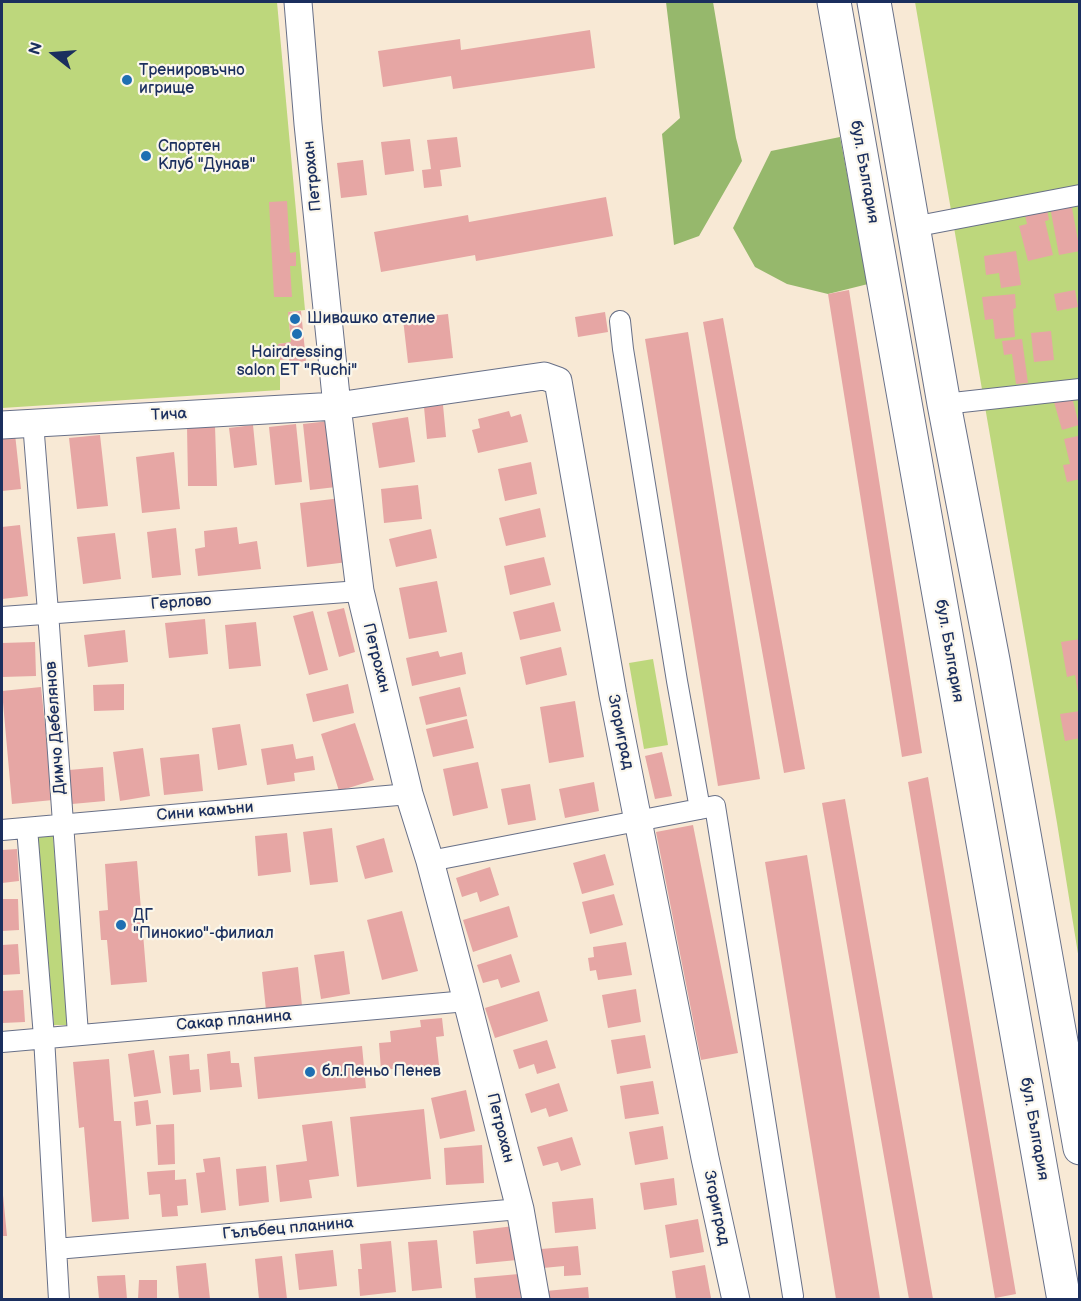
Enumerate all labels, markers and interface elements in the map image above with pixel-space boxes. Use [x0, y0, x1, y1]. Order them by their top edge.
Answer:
north arrow [24, 24, 84, 84]
text: N [25, 40, 47, 57]
place label: Тренировъчно игрище [139, 61, 245, 99]
marker: Тренировъчно игрище [120, 73, 134, 87]
street label: бул. България [846, 119, 882, 225]
place label: Спортен Клуб "Дунав" [158, 137, 255, 175]
street label: Петрохан [300, 140, 326, 212]
marker: Спортен Клуб "Дунав" [139, 149, 153, 163]
place label: Шивашко ателие [307, 309, 435, 329]
marker: Шивашко ателие [288, 312, 302, 326]
marker: Hairdressing salon ET "Ruchi" [290, 327, 304, 341]
place label: Hairdressing salon ET "Ruchi" [237, 343, 357, 381]
street label: Тича [151, 404, 187, 426]
street label: Герлово [150, 591, 212, 615]
street label: бул. България [931, 598, 967, 704]
street label: Петрохан [358, 621, 394, 695]
street label: Димчо Дебелянов [42, 661, 70, 795]
street label: Згориград [603, 693, 637, 771]
street label: Сини камъни [156, 798, 254, 826]
place label: ДГ "Пинокио"-филиал [133, 906, 274, 944]
marker: ДГ "Пинокио"-филиал [114, 918, 128, 932]
street label: Сакар планина [176, 1006, 292, 1036]
place label: бл.Пеньо Пенев [322, 1062, 441, 1082]
marker: бл.Пеньо Пенев [303, 1065, 317, 1079]
street label: бул. България [1016, 1076, 1052, 1182]
street label: Петрохан [482, 1091, 518, 1165]
street label: Згориград [699, 1169, 733, 1247]
street label: Гълъбец планина [222, 1214, 354, 1244]

